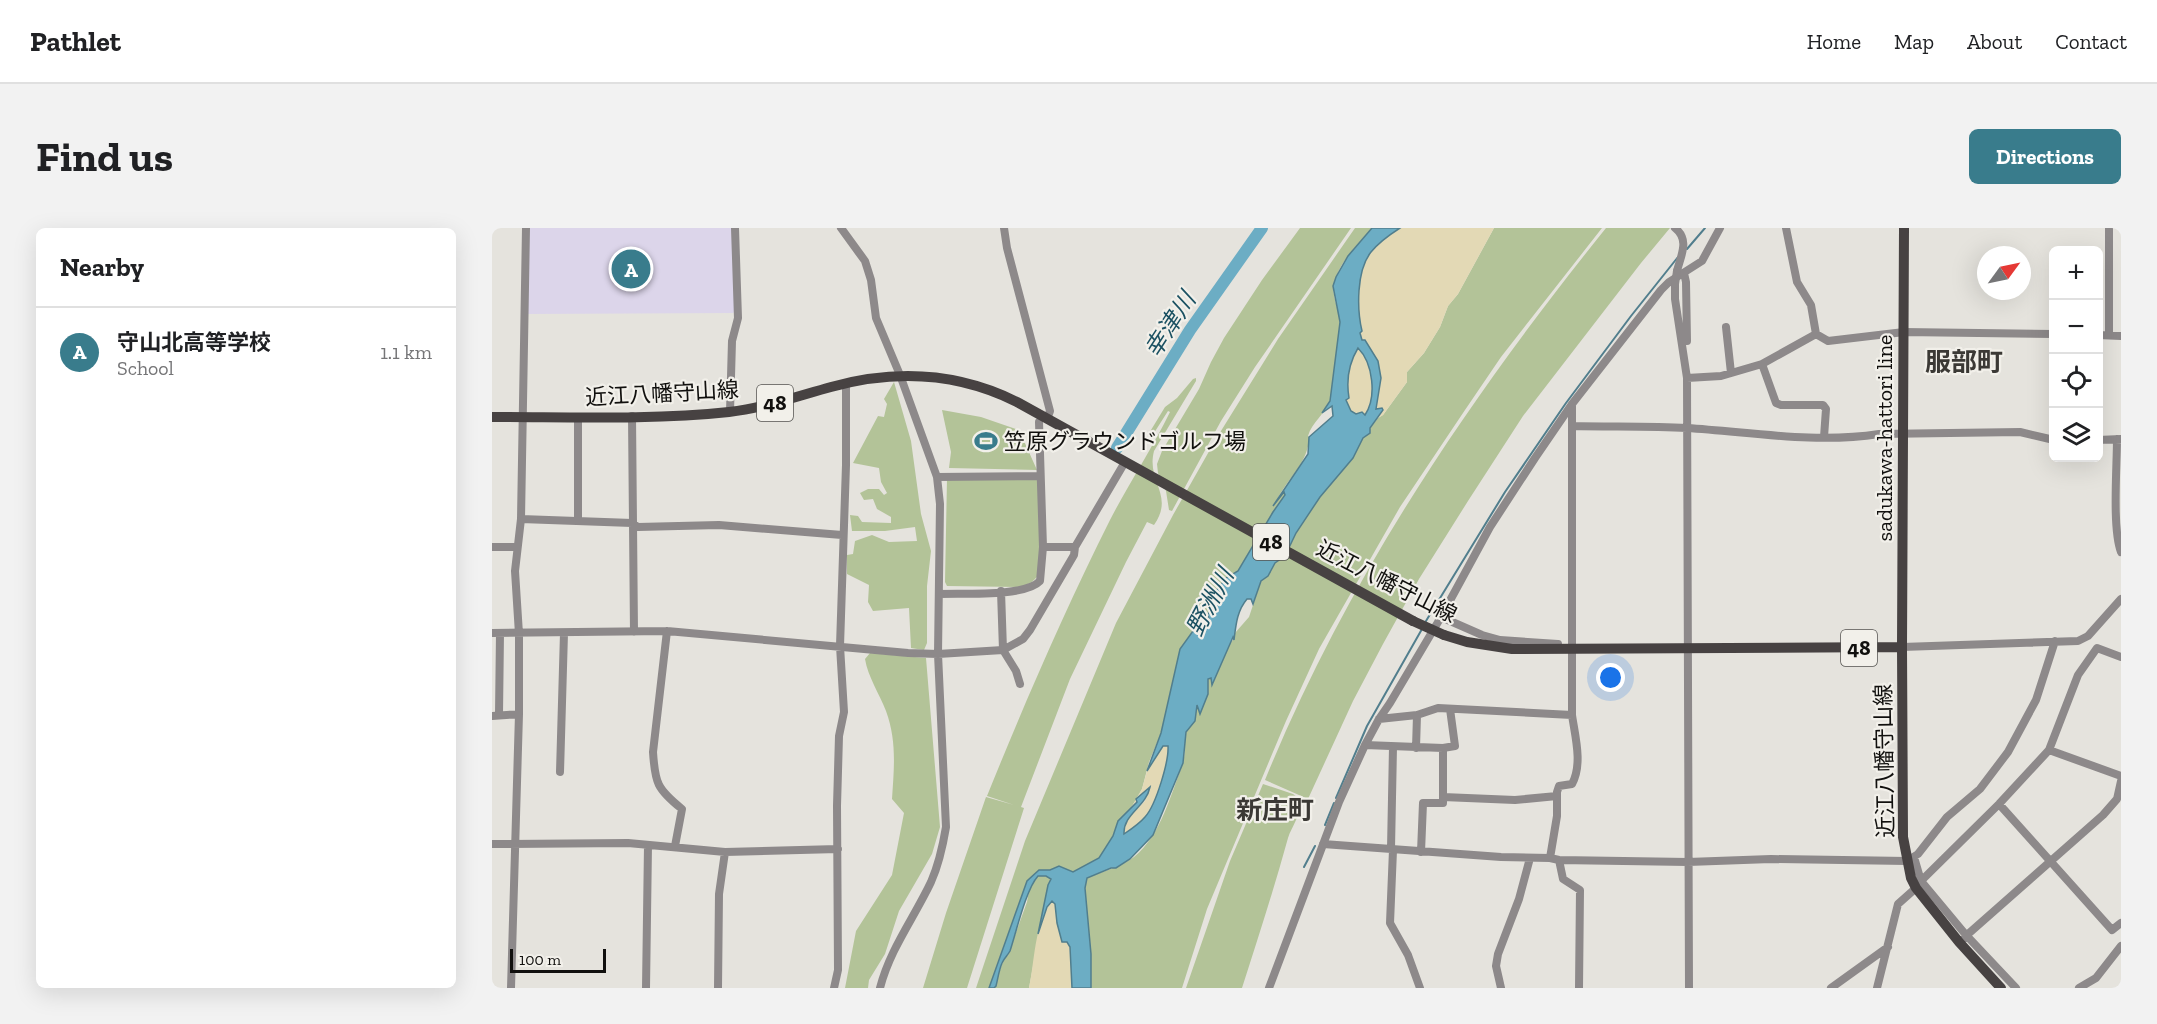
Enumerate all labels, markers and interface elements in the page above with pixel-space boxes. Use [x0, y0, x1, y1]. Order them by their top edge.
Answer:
text: Pathlet [30, 25, 121, 58]
text: Home [1807, 29, 1861, 54]
text: Map [1894, 29, 1934, 54]
text: About [1967, 29, 2022, 54]
text: Contact [2055, 29, 2127, 54]
button: Directions [1969, 129, 2121, 184]
text: Find us [36, 131, 173, 182]
pin: A [612, 246, 650, 291]
north arrow [1977, 246, 2031, 300]
map controls [2049, 246, 2103, 462]
button: + [2049, 246, 2103, 300]
text: Nearby [60, 251, 144, 283]
water label: 幸津川 [1138, 284, 1203, 363]
button: − [2049, 300, 2103, 354]
text: 守山北高等学校 [117, 329, 271, 356]
street label: sadukawa-hattori line [1871, 335, 1898, 541]
text: A [73, 340, 86, 364]
text: 1.1 km [380, 340, 432, 364]
district label: 服部町 [1925, 346, 2003, 378]
button: locate [2049, 354, 2103, 408]
text: School [117, 356, 174, 380]
street label: 近江八幡守山線 [584, 376, 740, 411]
road number: 48 [757, 385, 793, 421]
button: layers [2049, 408, 2103, 462]
sports icon: 笠原グラウンドゴルフ場 [973, 428, 999, 454]
place label: 笠原グラウンドゴルフ場 [1004, 428, 1246, 455]
road number: 48 [1253, 524, 1289, 560]
street label: 近江八幡守山線 [1312, 534, 1462, 628]
water label: 野洲川 [1180, 561, 1241, 640]
road number: 48 [1841, 630, 1877, 666]
your location [1596, 663, 1625, 692]
street label: 近江八幡守山線 [1870, 684, 1899, 838]
district label: 新庄町 [1236, 794, 1314, 826]
scale bar [510, 946, 606, 974]
text: 100 m [519, 950, 561, 969]

